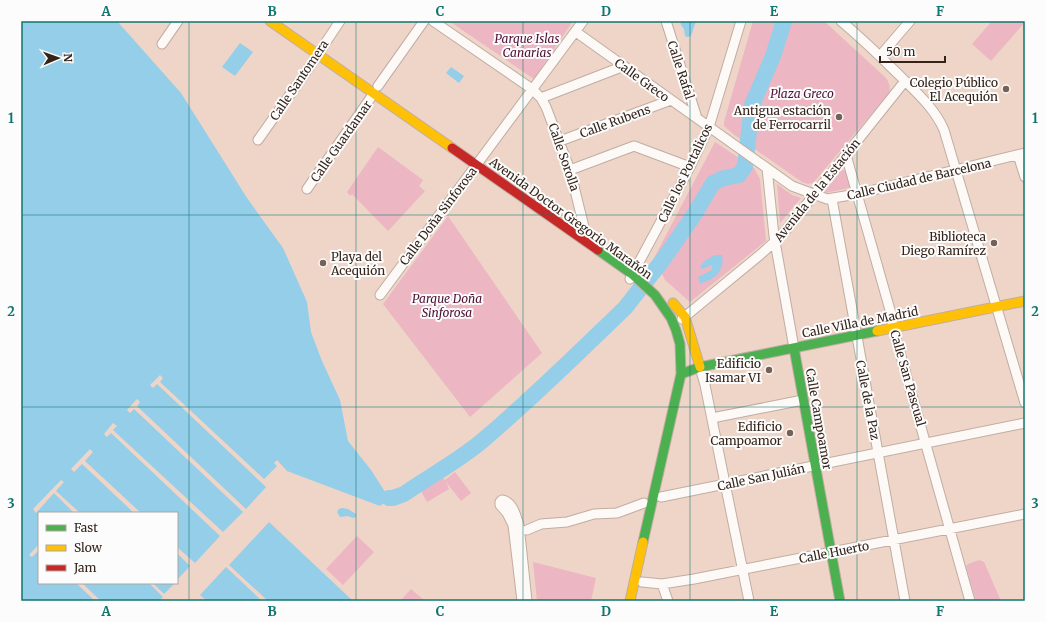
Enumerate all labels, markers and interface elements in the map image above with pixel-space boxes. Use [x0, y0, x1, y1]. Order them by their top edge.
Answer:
text: A [100, 3, 111, 20]
text: B [267, 3, 277, 20]
text: C [436, 3, 445, 20]
text: D [601, 3, 611, 20]
text: E [770, 3, 779, 20]
text: F [936, 3, 944, 20]
park label: Parque Islas Canarias [494, 31, 560, 60]
street label: Calle Santomera [267, 36, 332, 123]
north arrow [38, 38, 78, 78]
scale bar [880, 38, 945, 64]
street label: Calle Rafal [664, 39, 698, 101]
text: 50 m [886, 44, 915, 59]
text: N [61, 53, 75, 63]
street label: Calle Greco [612, 55, 672, 105]
place label: Colegio Público El Acequión [910, 75, 998, 104]
marker: Colegio Público El Acequión [1001, 84, 1011, 94]
park label: Plaza Greco [770, 86, 834, 101]
street label: Calle Guardamar [307, 97, 375, 185]
street label: Calle Rubens [578, 101, 652, 141]
place label: Antigua estación de Ferrocarril [733, 103, 831, 132]
text: 1 [8, 110, 14, 127]
text: 1 [1032, 110, 1038, 127]
marker: Antigua estación de Ferrocarril [834, 112, 844, 122]
street label: Calle Sorolla [545, 121, 583, 194]
street label: Calle los Portalicos [655, 121, 715, 225]
street label: Avenida de la Estación [770, 135, 863, 245]
street label: Avenida Doctor Gregorio Marañón [486, 153, 655, 282]
street label: Calle Ciudad de Barcelona [846, 155, 993, 203]
street label: Calle Doña Sinforosa [396, 163, 480, 268]
place label: Biblioteca Diego Ramírez [901, 229, 987, 258]
marker: Biblioteca Diego Ramírez [989, 238, 999, 248]
place label: Playa del Acequión [330, 249, 385, 278]
marker: Playa del Acequión [318, 258, 328, 268]
park label: Parque Doña Sinforosa [412, 291, 482, 320]
text: 2 [7, 303, 15, 320]
street label: Calle Villa de Madrid [801, 303, 919, 341]
text: 2 [1031, 303, 1039, 320]
street label: Calle San Pascual [887, 328, 929, 428]
place label: Edificio Isamar VI [705, 356, 761, 385]
street label: Calle de la Paz [853, 359, 883, 442]
marker: Edificio Isamar VI [764, 365, 774, 375]
street label: Calle Campoamor [803, 367, 835, 471]
place label: Edificio Campoamor [710, 419, 783, 448]
marker: Edificio Campoamor [785, 428, 795, 438]
street label: Calle San Julián [716, 460, 806, 494]
text: 3 [7, 495, 15, 512]
text: 3 [1031, 495, 1039, 512]
legend [38, 512, 178, 584]
text: Fast [74, 520, 98, 535]
street label: Calle Huerto [798, 538, 870, 566]
text: Slow [74, 540, 103, 555]
text: Jam [73, 560, 97, 575]
text: A [100, 603, 111, 620]
text: B [267, 603, 277, 620]
text: C [436, 603, 445, 620]
text: D [601, 603, 611, 620]
text: E [770, 603, 779, 620]
text: F [936, 603, 944, 620]

